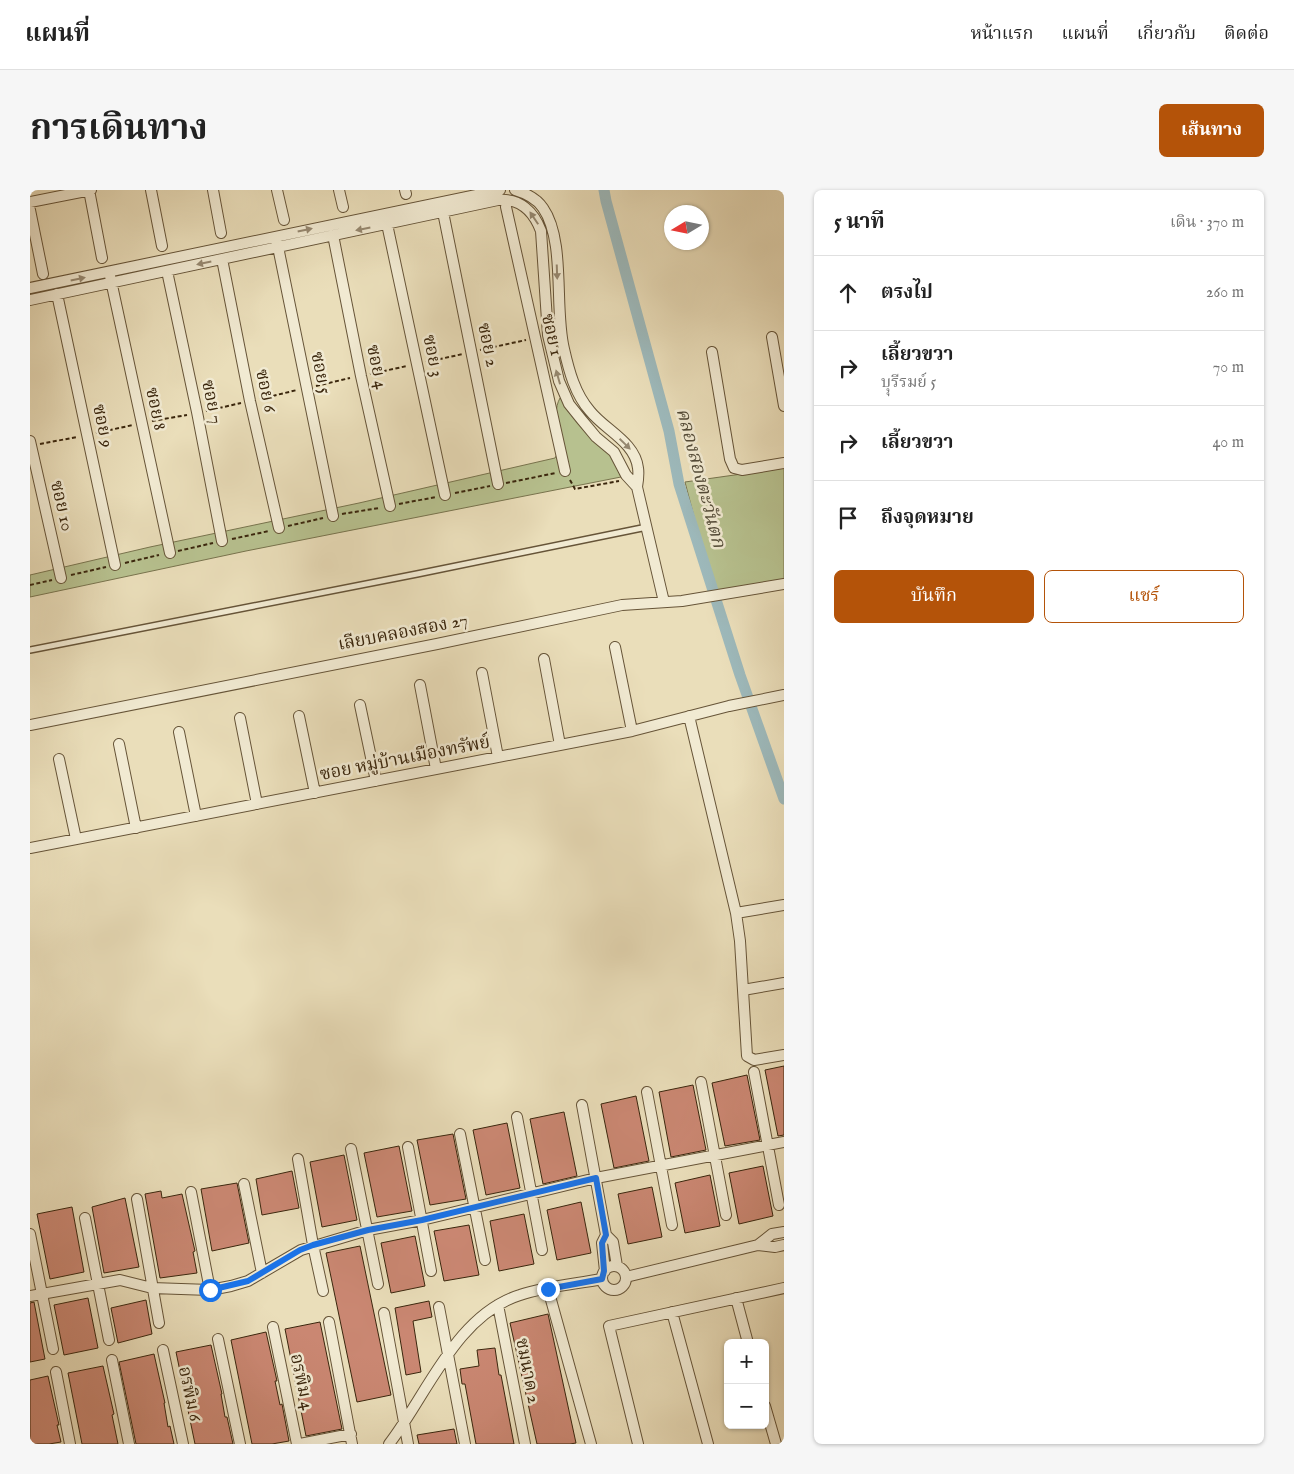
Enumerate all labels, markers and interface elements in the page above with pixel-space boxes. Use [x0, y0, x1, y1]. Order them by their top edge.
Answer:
text: แผนที่ [25, 19, 90, 50]
text: หน้าแรก [970, 23, 1033, 46]
text: แผนที่ [1061, 23, 1109, 46]
text: เกี่ยวกับ [1137, 23, 1196, 46]
text: ติดต่อ [1224, 23, 1269, 46]
button: เส้นทาง [1159, 104, 1264, 157]
text: การเดินทาง [30, 107, 208, 152]
north arrow [664, 205, 709, 250]
text: 5 นาที [834, 209, 885, 236]
one-way arrow [529, 211, 538, 225]
text: เดิน · 370 m [1170, 213, 1244, 233]
one-way arrow [356, 225, 371, 233]
one-way arrow [298, 226, 313, 234]
one-way arrow [197, 259, 212, 267]
one-way arrow [554, 265, 562, 281]
one-way arrow [70, 275, 85, 283]
icon: ahead [834, 279, 862, 307]
text: ตรงไป [881, 281, 933, 305]
text: 260 m [1206, 283, 1244, 303]
street label: ซอย 1 [535, 312, 567, 358]
street label: ซอย 2 [471, 321, 503, 369]
street label: ซอย 3 [416, 333, 448, 379]
street label: ซอย 4 [360, 343, 392, 392]
text: เลี้ยวขวา [881, 343, 953, 367]
street label: ซอย 5 [304, 350, 336, 397]
icon: right [834, 354, 862, 382]
text: 70 m [1213, 358, 1244, 378]
street label: ซอย 6 [249, 367, 281, 415]
one-way arrow [554, 369, 562, 384]
text: บุุรีรมย์ 5 [881, 373, 936, 393]
street label: ซอย 7 [195, 378, 227, 426]
street label: ซอย 8 [139, 386, 171, 432]
street label: ซอย 9 [86, 402, 118, 450]
water label: คลองสองตะวันตก [670, 406, 731, 552]
icon: right [834, 429, 862, 457]
text: เลี้ยวขวา [881, 431, 953, 455]
text: 40 m [1212, 433, 1244, 453]
one-way arrow [619, 438, 631, 450]
street label: ซอย 10 [44, 478, 78, 534]
icon: arrive [834, 504, 862, 532]
text: ถึงจุดหมาย [881, 506, 974, 530]
button: บันทึก [834, 570, 1034, 623]
button: แชร์ [1044, 570, 1244, 623]
street label: เลียบคลองสอง 27 [336, 609, 470, 657]
street label: ซอย หมู่บ้านเมืองทรัพย์ [318, 730, 492, 787]
route end [537, 1278, 560, 1301]
route start [199, 1279, 222, 1302]
street label: ชมนาด 2 [509, 1336, 545, 1406]
map controls [724, 1339, 769, 1429]
button: + [724, 1339, 769, 1384]
street label: อรพิม 4 [284, 1352, 318, 1412]
street label: อรพิม 6 [172, 1364, 206, 1424]
button: − [724, 1384, 769, 1429]

